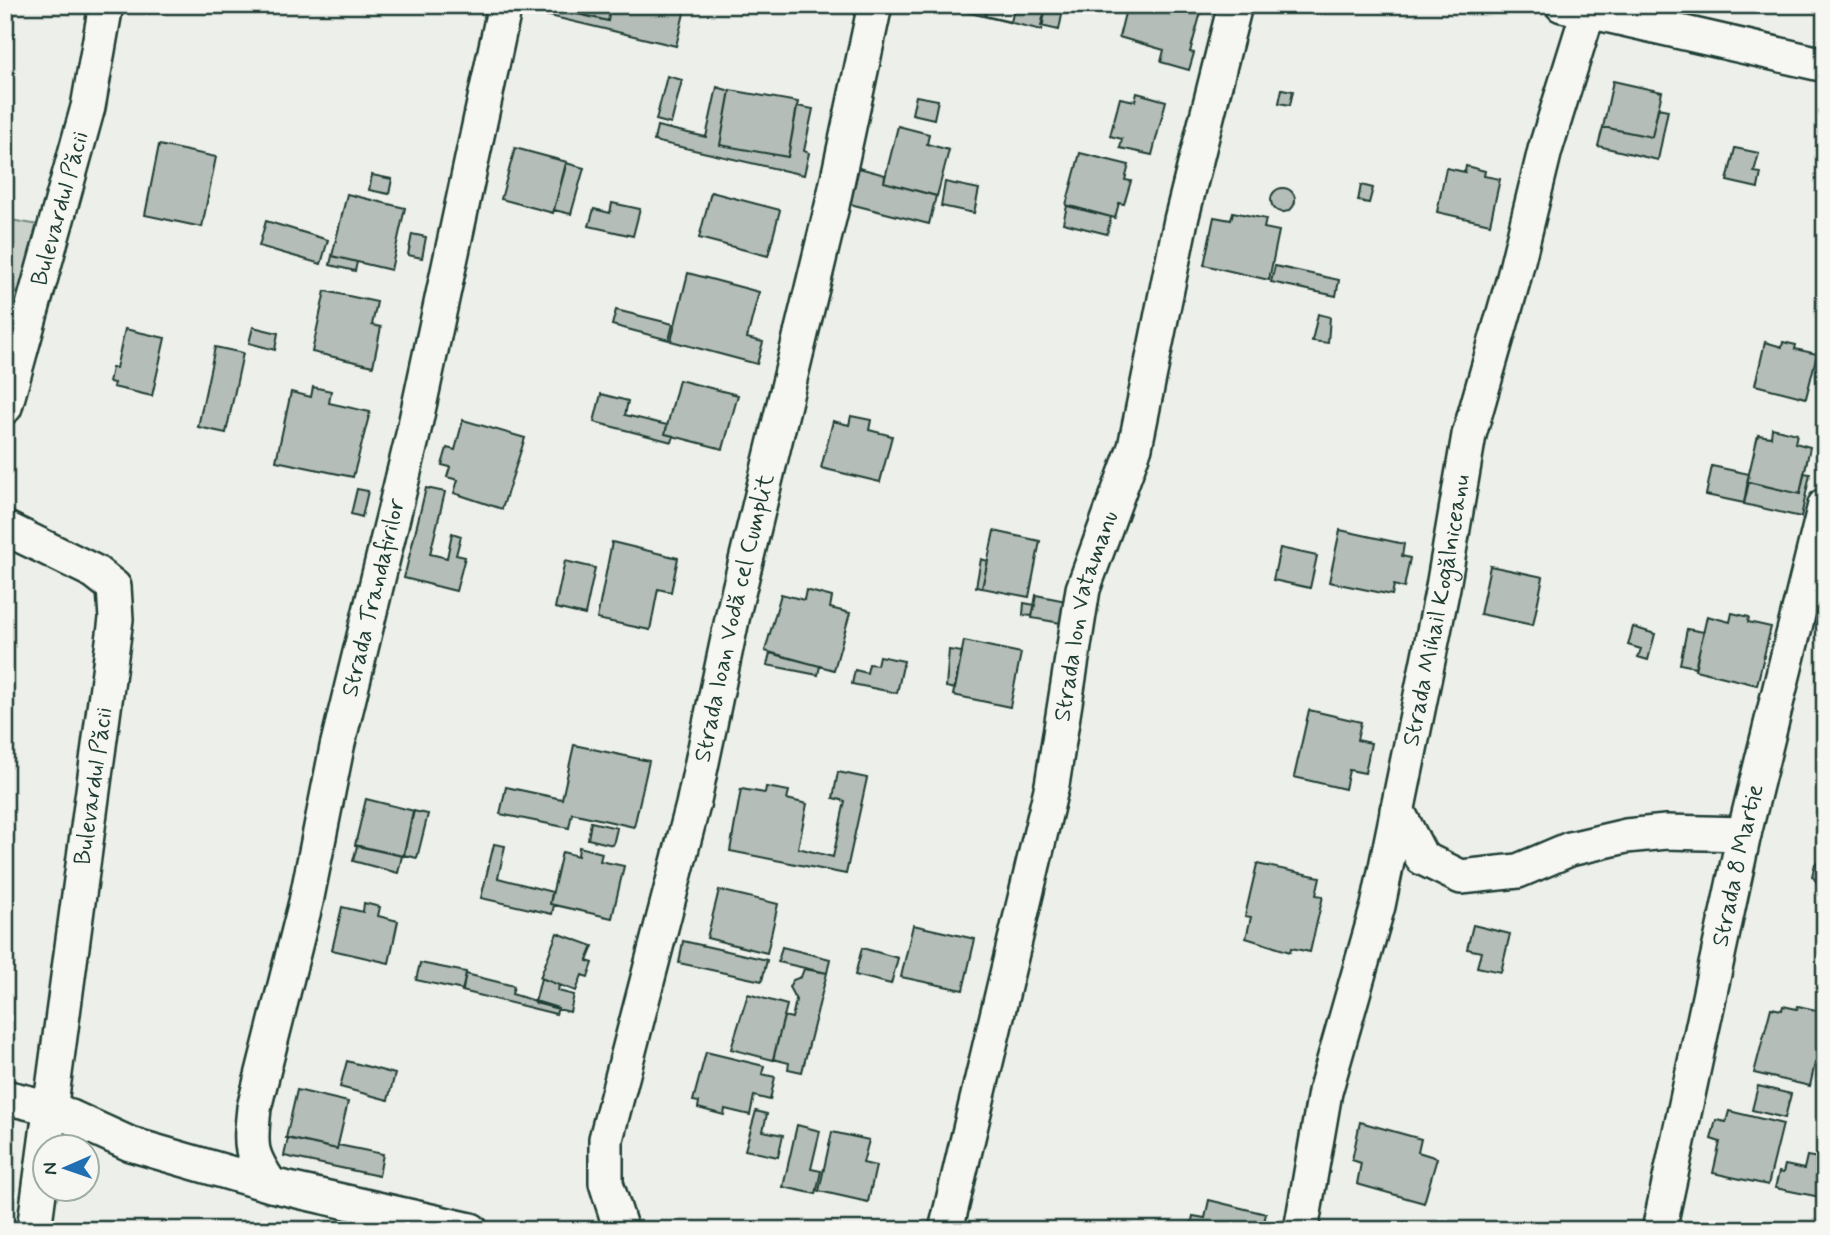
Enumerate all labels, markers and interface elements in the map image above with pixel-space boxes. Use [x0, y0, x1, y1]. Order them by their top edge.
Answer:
street label: Bulevardul Păcii [24, 128, 96, 289]
street label: Strada Ioan Vodă cel Cumplit [687, 471, 782, 765]
street label: Strada Mihail Kogălniceanu [1395, 472, 1478, 749]
street label: Strada Trandafirilor [334, 495, 413, 700]
street label: Strada Ion Vatamanu [1047, 506, 1126, 724]
street label: Bulevardul Păcii [68, 705, 120, 867]
street label: Strada 8 Martie [1705, 781, 1771, 950]
north arrow [32, 1134, 102, 1204]
text: N [38, 1162, 63, 1175]

